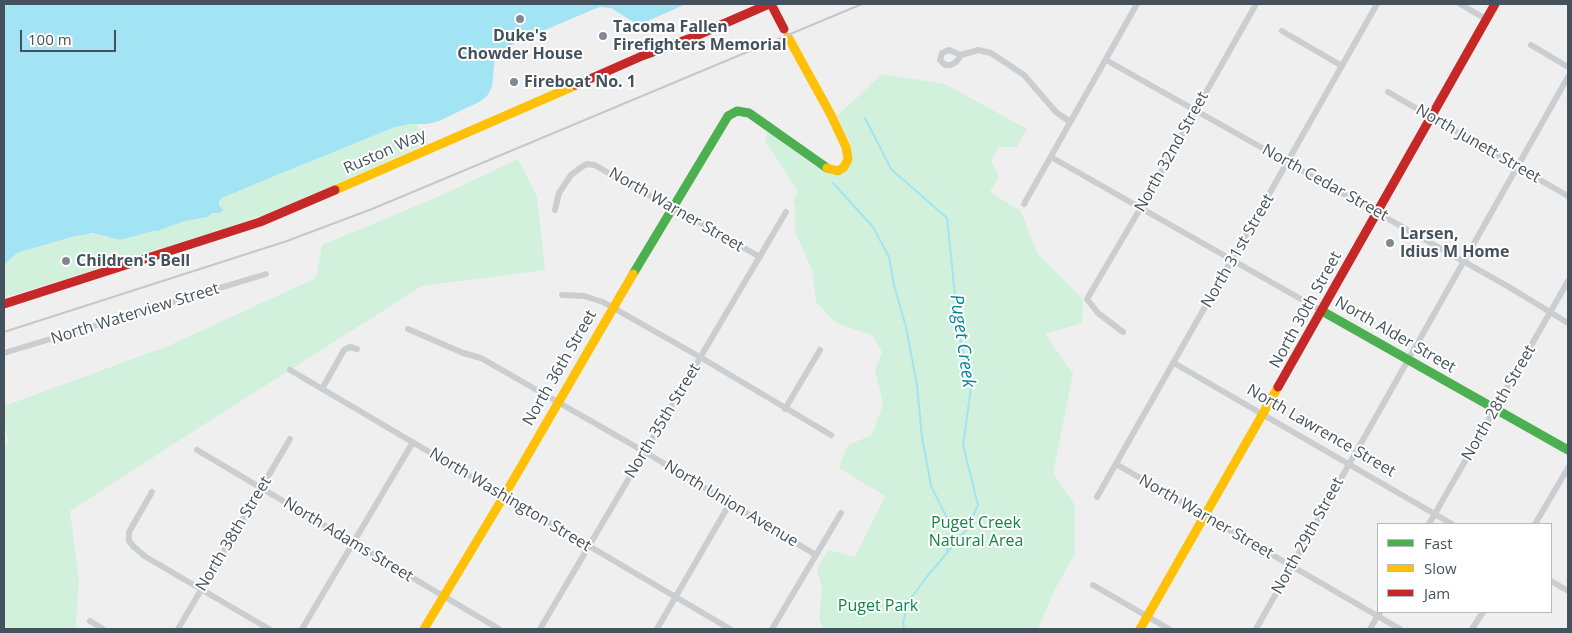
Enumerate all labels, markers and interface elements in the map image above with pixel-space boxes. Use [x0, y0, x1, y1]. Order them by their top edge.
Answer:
marker: Duke's Chowder House [514, 13, 526, 25]
place label: Tacoma Fallen Firefighters Memorial [613, 17, 787, 55]
scale bar [22, 20, 119, 52]
place label: Duke's Chowder House [457, 26, 583, 64]
text: 100 m [28, 29, 72, 49]
marker: Tacoma Fallen Firefighters Memorial [597, 30, 609, 42]
place label: Fireboat No. 1 [524, 72, 636, 92]
marker: Fireboat No. 1 [508, 76, 520, 88]
street label: North 32nd Street [1131, 88, 1213, 216]
street label: North Junett Street [1412, 100, 1544, 188]
street label: Ruston Way [341, 125, 429, 179]
street label: North Cedar Street [1259, 140, 1391, 226]
street label: North Warner Street [605, 164, 747, 256]
street label: North 31st Street [1198, 191, 1278, 311]
place label: Larsen, Idius M Home [1400, 224, 1509, 262]
marker: Larsen, Idius M Home [1384, 237, 1396, 249]
street label: North 30th Street [1266, 248, 1346, 372]
place label: Children's Bell [76, 251, 190, 271]
marker: Children's Bell [60, 255, 72, 267]
street label: North Waterview Street [49, 279, 221, 349]
water label: Puget Creek [945, 293, 979, 389]
street label: North Alder Street [1331, 293, 1459, 377]
street label: North 36th Street [519, 307, 601, 429]
street label: North 28th Street [1458, 342, 1540, 464]
street label: North 35th Street [621, 360, 705, 482]
street label: North Lawrence Street [1243, 381, 1399, 481]
street label: North Washington Street [426, 444, 594, 556]
street label: North Union Avenue [661, 456, 801, 552]
street label: North Warner Street [1135, 471, 1277, 563]
street label: North 38th Street [192, 473, 276, 595]
street label: North 29th Street [1268, 474, 1348, 598]
street label: North Adams Street [280, 494, 416, 586]
park label: Puget Creek Natural Area [929, 513, 1023, 551]
legend [1377, 523, 1552, 613]
text: Fast [1424, 533, 1453, 553]
text: Slow [1424, 558, 1457, 578]
text: Jam [1424, 583, 1450, 603]
park label: Puget Park [838, 596, 918, 616]

